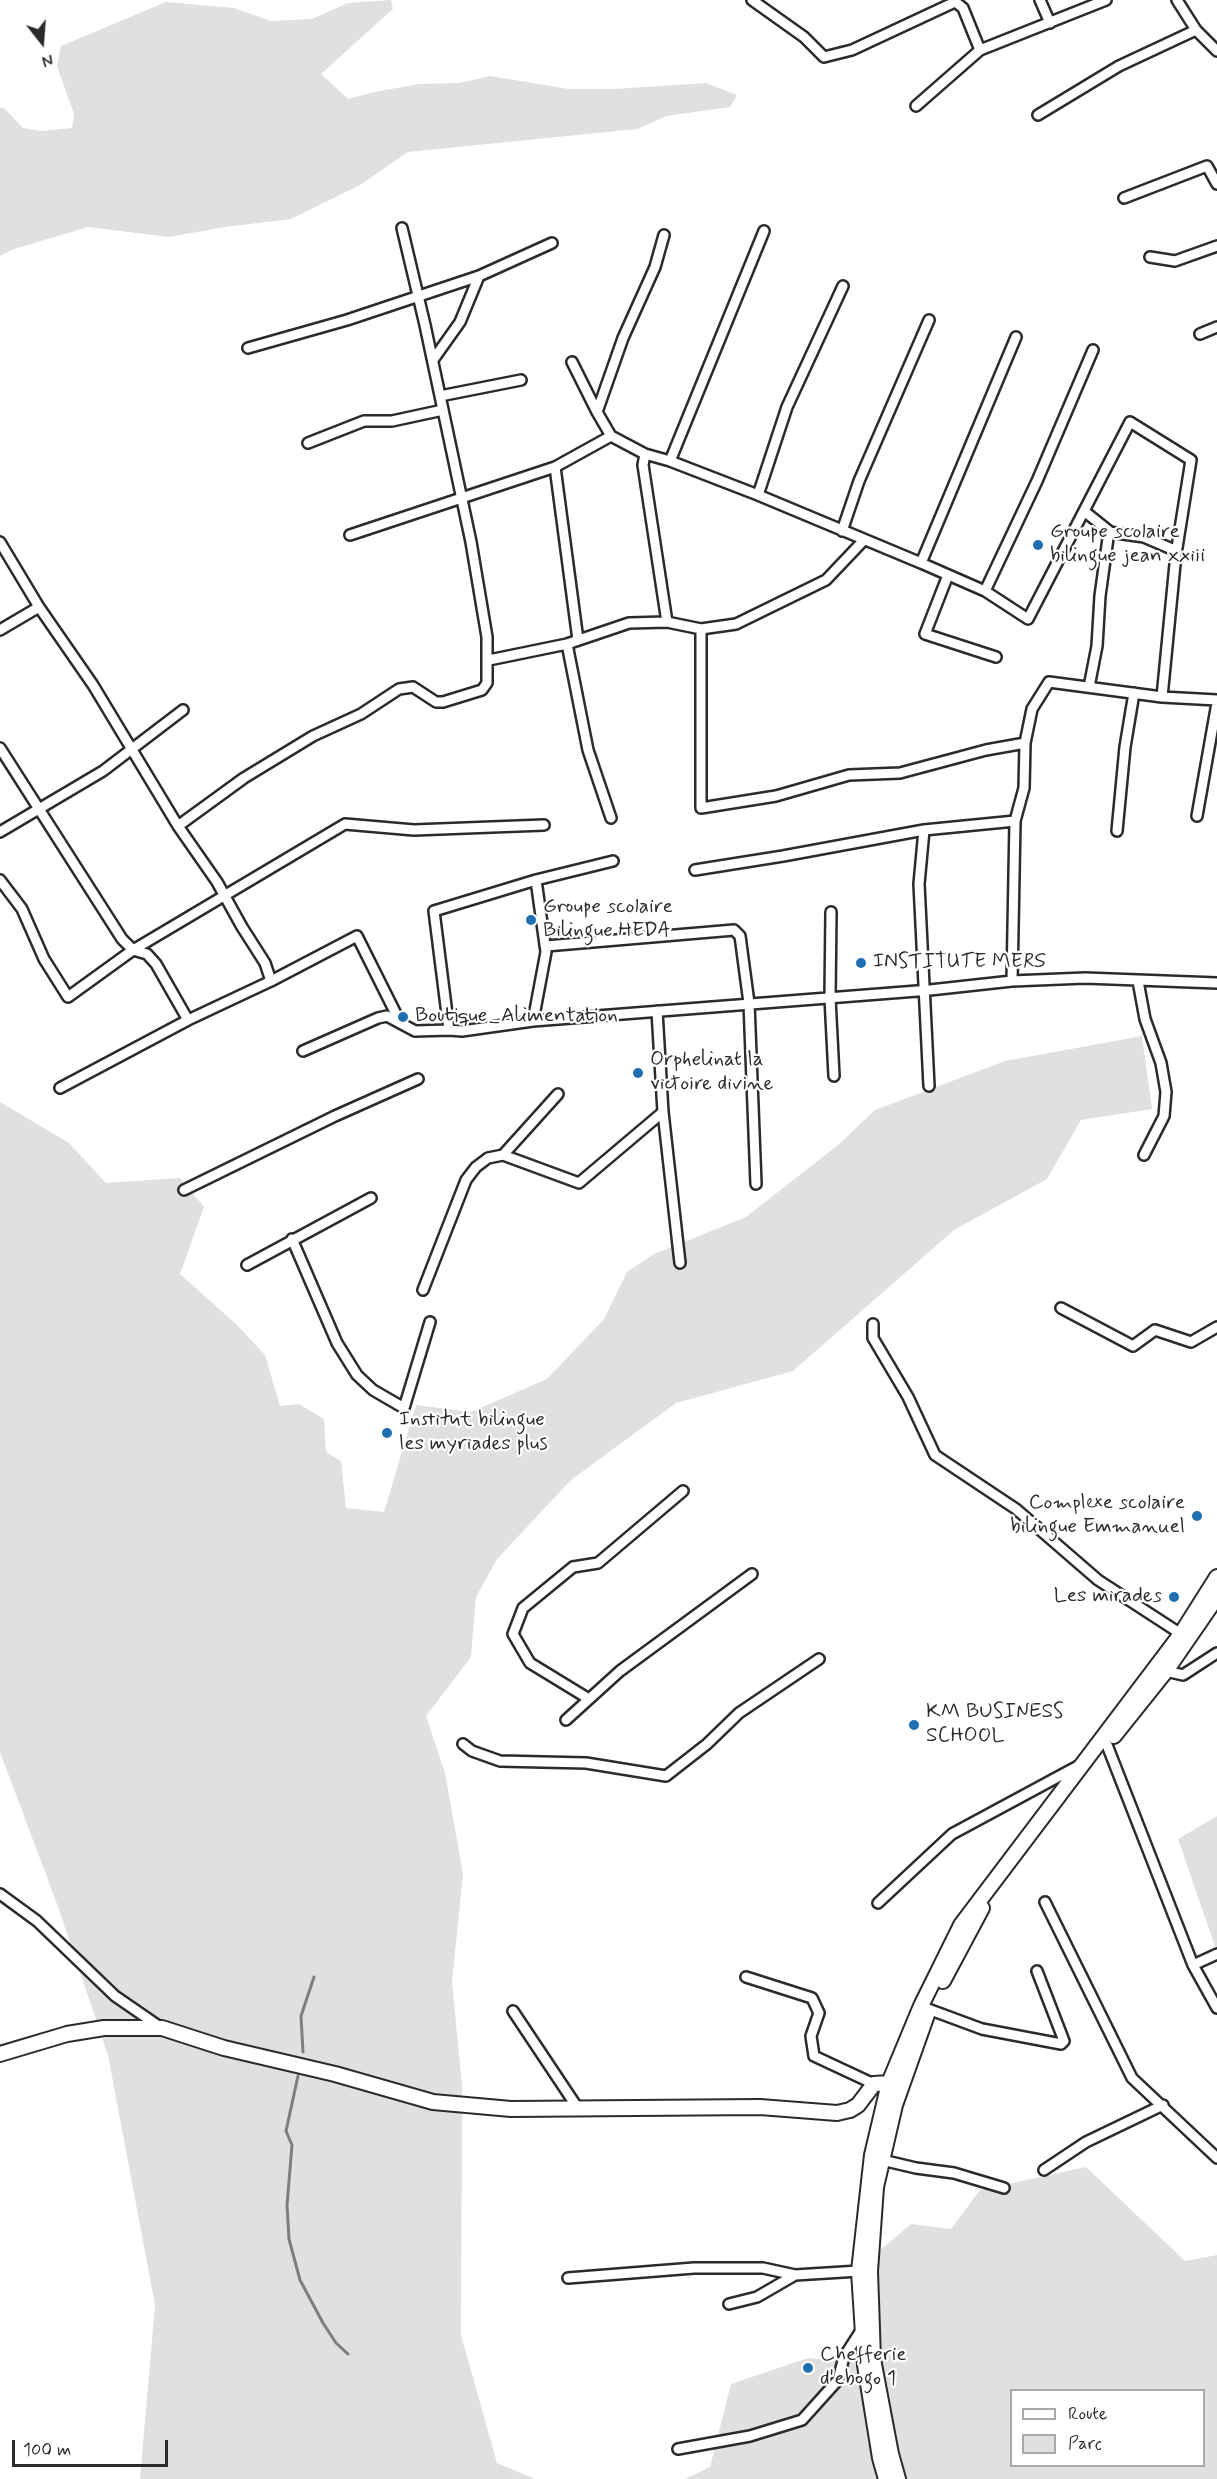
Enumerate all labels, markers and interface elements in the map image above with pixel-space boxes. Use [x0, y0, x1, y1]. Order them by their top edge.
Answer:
north arrow [12, 12, 72, 72]
text: N [39, 48, 56, 71]
place label: Groupe scolaire bilingue jean xxiii [1050, 520, 1205, 570]
marker: Groupe scolaire bilingue jean xxiii [1031, 538, 1045, 552]
place label: Groupe scolaire Bilingue HEDA [543, 895, 673, 945]
marker: Groupe scolaire Bilingue HEDA [524, 913, 538, 927]
place label: INSTITUTE MERS [873, 950, 1046, 976]
marker: INSTITUTE MERS [854, 956, 868, 970]
place label: Boutique_Alimentation [415, 1004, 618, 1030]
marker: Boutique_Alimentation [396, 1010, 410, 1024]
place label: Orphelinat la victoire divine [650, 1048, 773, 1098]
marker: Orphelinat la victoire divine [631, 1066, 645, 1080]
place label: Institut bilingue les myriades plus [399, 1408, 548, 1458]
marker: Institut bilingue les myriades plus [380, 1426, 394, 1440]
place label: Complexe scolaire bilingue Emmanuel [1010, 1491, 1185, 1541]
marker: Complexe scolaire bilingue Emmanuel [1190, 1509, 1204, 1523]
place label: Les mirades [1054, 1584, 1162, 1610]
marker: Les mirades [1167, 1590, 1181, 1604]
place label: KM BUSINESS SCHOOL [926, 1700, 1064, 1750]
marker: KM BUSINESS SCHOOL [907, 1718, 921, 1732]
place label: Chefferie d'ebogo 1 [820, 2343, 907, 2393]
marker: Chefferie d'ebogo 1 [801, 2361, 815, 2375]
legend [1010, 2389, 1205, 2467]
text: Route [1068, 2402, 1107, 2426]
scale bar [15, 2428, 171, 2466]
text: Parc [1068, 2432, 1102, 2456]
text: 100 m [23, 2438, 71, 2462]

